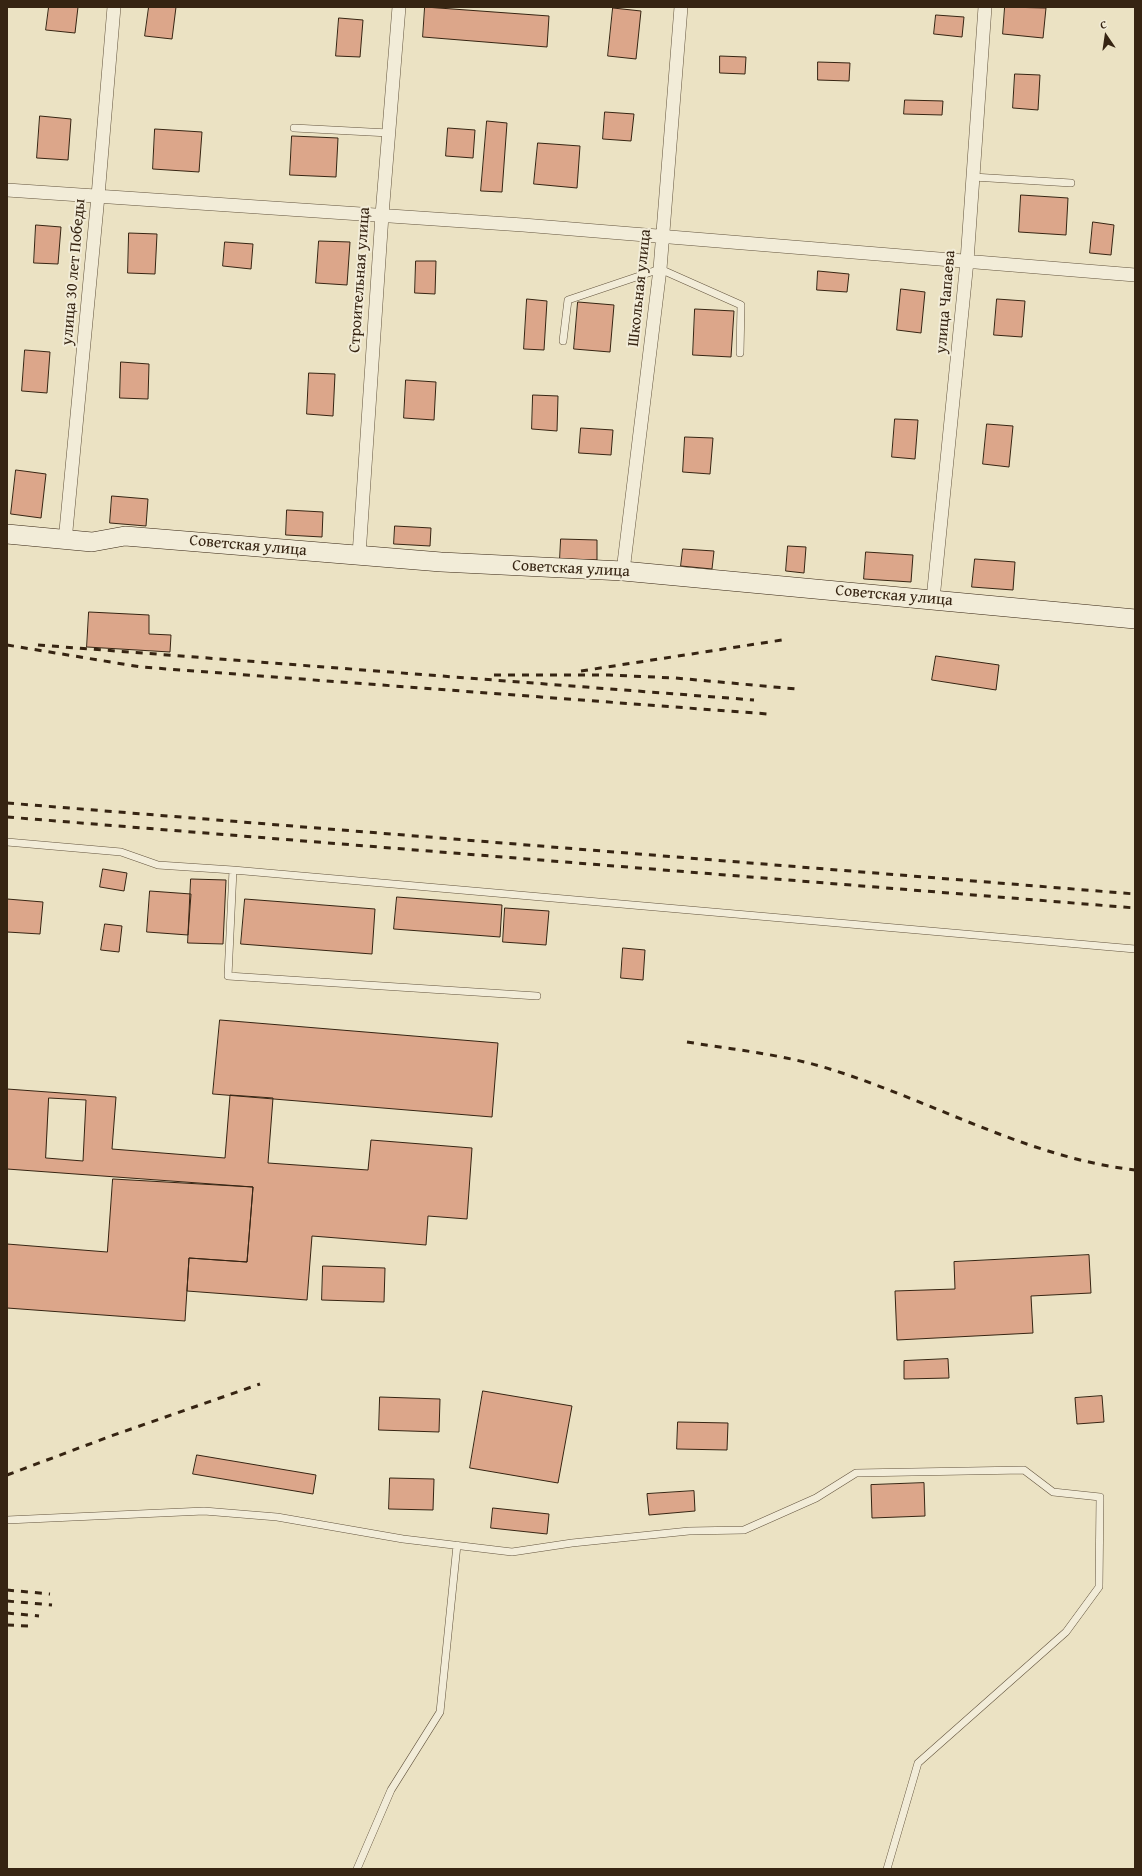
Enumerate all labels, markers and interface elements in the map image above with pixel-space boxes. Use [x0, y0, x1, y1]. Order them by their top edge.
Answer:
north arrow [1086, 16, 1126, 56]
text: С [1098, 16, 1108, 33]
street label: улица 30 лет Победы [58, 198, 90, 346]
street label: Строительная улица [345, 206, 375, 354]
street label: Школьная улица [624, 228, 656, 348]
street label: улица Чапаева [932, 250, 960, 354]
street label: Советская улица [188, 531, 308, 561]
street label: Советская улица [512, 556, 630, 582]
street label: Советская улица [834, 581, 954, 611]

